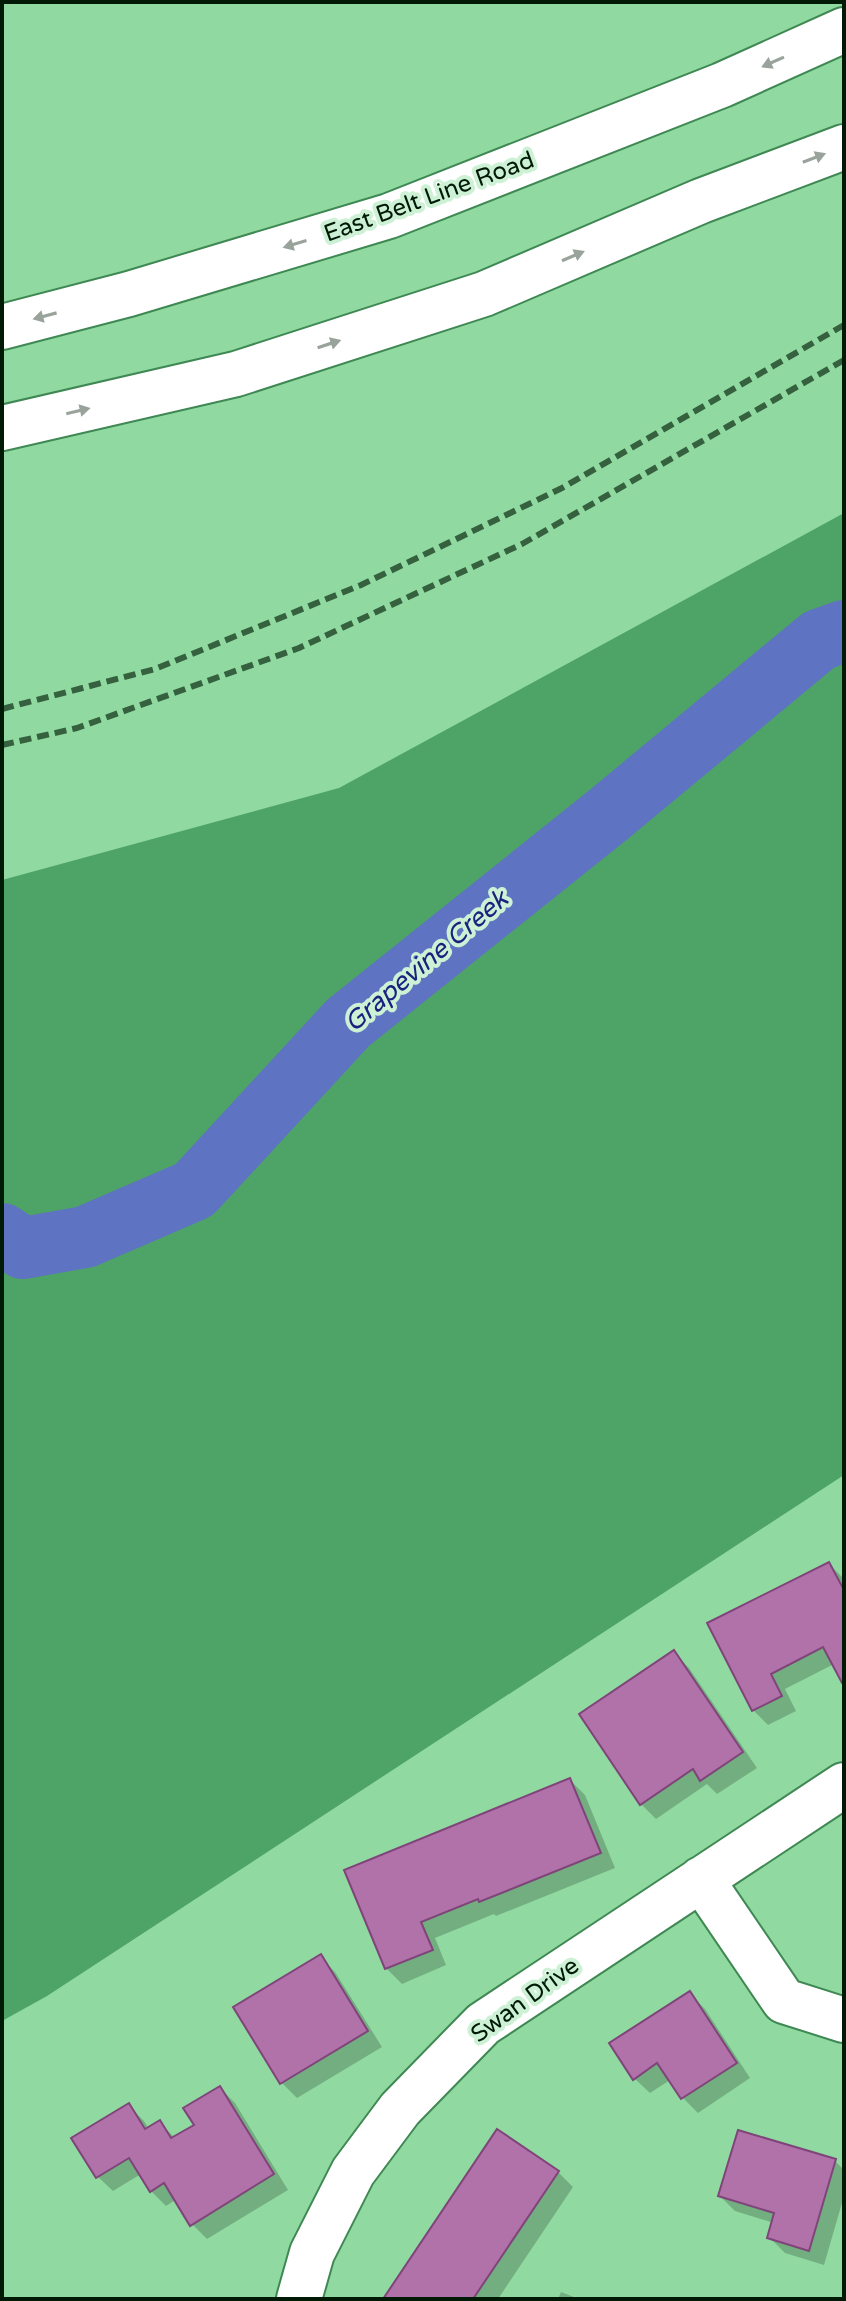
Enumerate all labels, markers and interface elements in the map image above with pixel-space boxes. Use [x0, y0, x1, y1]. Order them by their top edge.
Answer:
one-way arrow [761, 56, 785, 69]
street label: East Belt Line Road [320, 145, 538, 249]
one-way arrow [802, 151, 826, 164]
one-way arrow [282, 238, 306, 251]
one-way arrow [561, 249, 585, 262]
one-way arrow [32, 311, 57, 323]
one-way arrow [317, 337, 341, 350]
one-way arrow [66, 404, 91, 416]
water label: Grapevine Creek [338, 882, 515, 1038]
street label: Swan Drive [465, 1951, 585, 2049]

